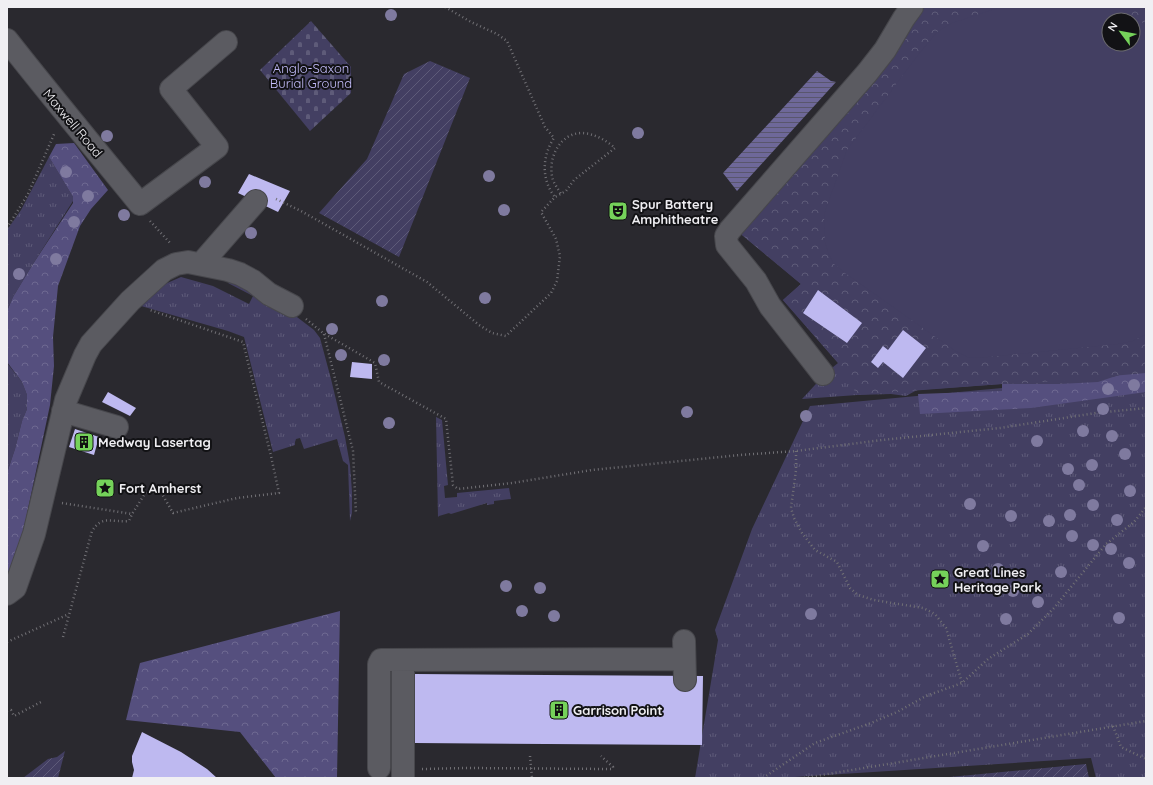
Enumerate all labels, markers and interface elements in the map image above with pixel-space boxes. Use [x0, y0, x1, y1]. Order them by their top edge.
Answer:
north arrow [1101, 12, 1141, 52]
text: N [1104, 20, 1121, 34]
park label: Anglo-Saxon Burial Ground [270, 60, 352, 91]
street label: Maxwell Road [40, 86, 106, 160]
place label: Spur Battery Amphitheatre [632, 196, 719, 227]
theatre icon: Spur Battery Amphitheatre [607, 200, 629, 222]
building icon: Medway Lasertag [73, 431, 95, 453]
place label: Medway Lasertag [98, 434, 211, 450]
place icon: Fort Amherst [94, 477, 116, 499]
place label: Fort Amherst [119, 480, 202, 496]
place label: Great Lines Heritage Park [954, 564, 1042, 595]
place icon: Great Lines Heritage Park [929, 568, 951, 590]
building icon: Garrison Point [548, 699, 570, 721]
place label: Garrison Point [573, 702, 662, 718]

